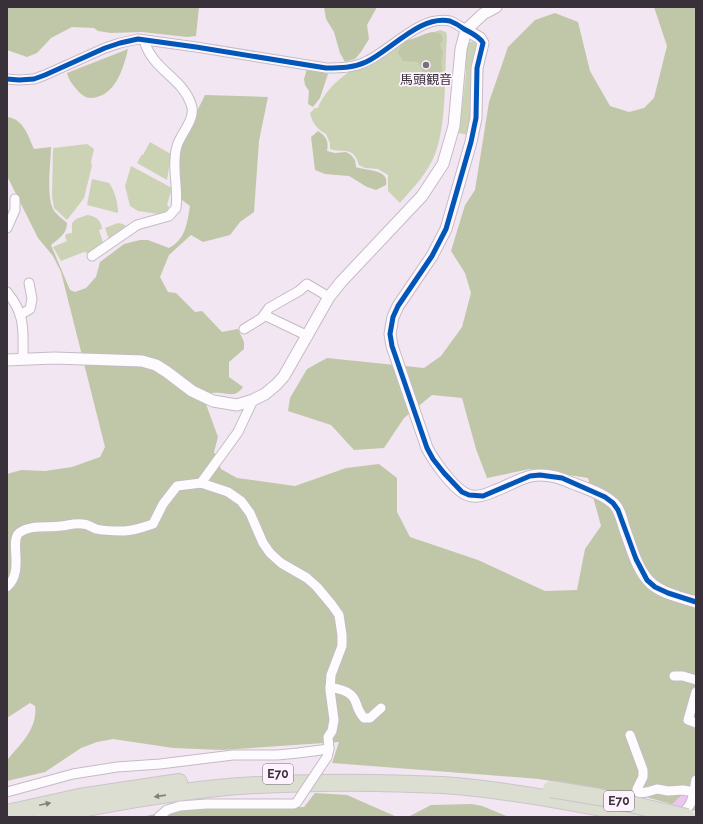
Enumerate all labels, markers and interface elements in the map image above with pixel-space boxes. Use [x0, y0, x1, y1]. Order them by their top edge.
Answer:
marker: 馬頭観音 [421, 60, 431, 70]
place label: 馬頭観音 [400, 72, 452, 87]
road number: E70 [263, 764, 293, 784]
road number: E70 [604, 791, 634, 811]
one-way arrow [154, 793, 166, 799]
one-way arrow [39, 801, 51, 807]

